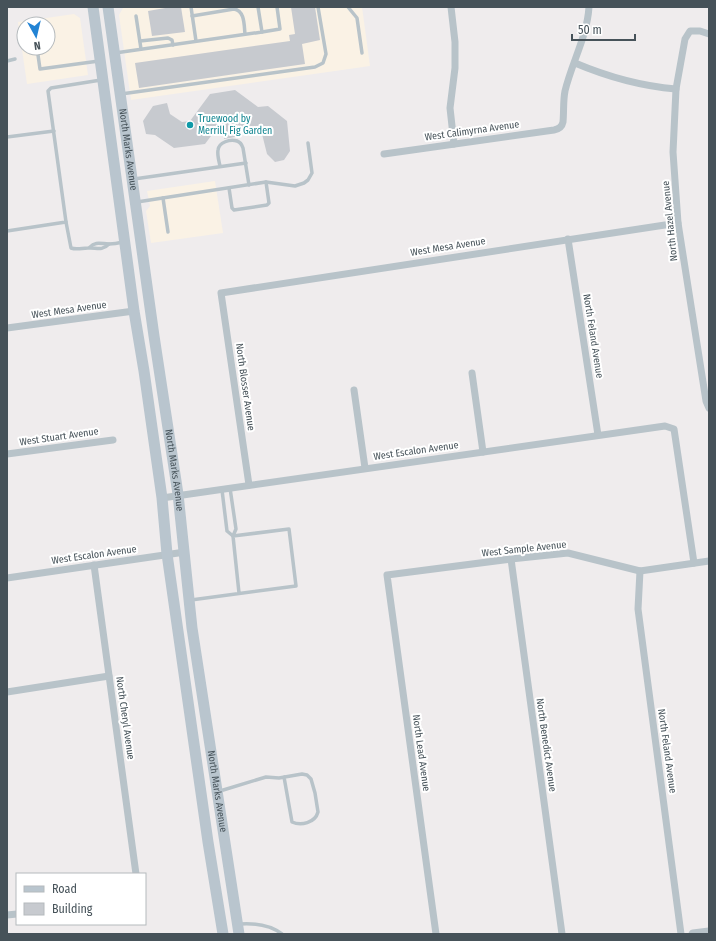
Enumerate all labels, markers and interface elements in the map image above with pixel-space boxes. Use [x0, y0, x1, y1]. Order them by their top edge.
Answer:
north arrow [16, 16, 56, 56]
scale bar [572, 16, 635, 42]
text: 50 m [578, 23, 602, 37]
text: N [33, 39, 41, 52]
street label: North Marks Avenue [116, 108, 140, 191]
place label: Truewood by Merrill, Fig Garden [198, 113, 272, 137]
street label: West Calimyrna Avenue [424, 118, 520, 144]
marker: Truewood by Merrill, Fig Garden [185, 120, 195, 130]
street label: North Hazel Avenue [660, 180, 680, 262]
street label: West Mesa Avenue [410, 235, 486, 259]
street label: North Feland Avenue [580, 293, 606, 379]
street label: West Mesa Avenue [31, 299, 107, 321]
street label: North Blosser Avenue [233, 342, 257, 432]
street label: West Stuart Avenue [19, 426, 99, 448]
street label: North Marks Avenue [162, 428, 186, 512]
street label: West Escalon Avenue [373, 439, 459, 463]
street label: West Sample Avenue [481, 539, 567, 559]
street label: West Escalon Avenue [51, 543, 137, 567]
street label: North Cheryl Avenue [113, 676, 137, 760]
street label: North Benedict Avenue [534, 698, 559, 793]
street label: North Feland Avenue [655, 708, 679, 794]
street label: North Lead Avenue [410, 714, 432, 792]
street label: North Marks Avenue [205, 750, 229, 833]
legend [16, 873, 146, 925]
text: Road [52, 882, 77, 896]
text: Building [52, 902, 93, 916]

